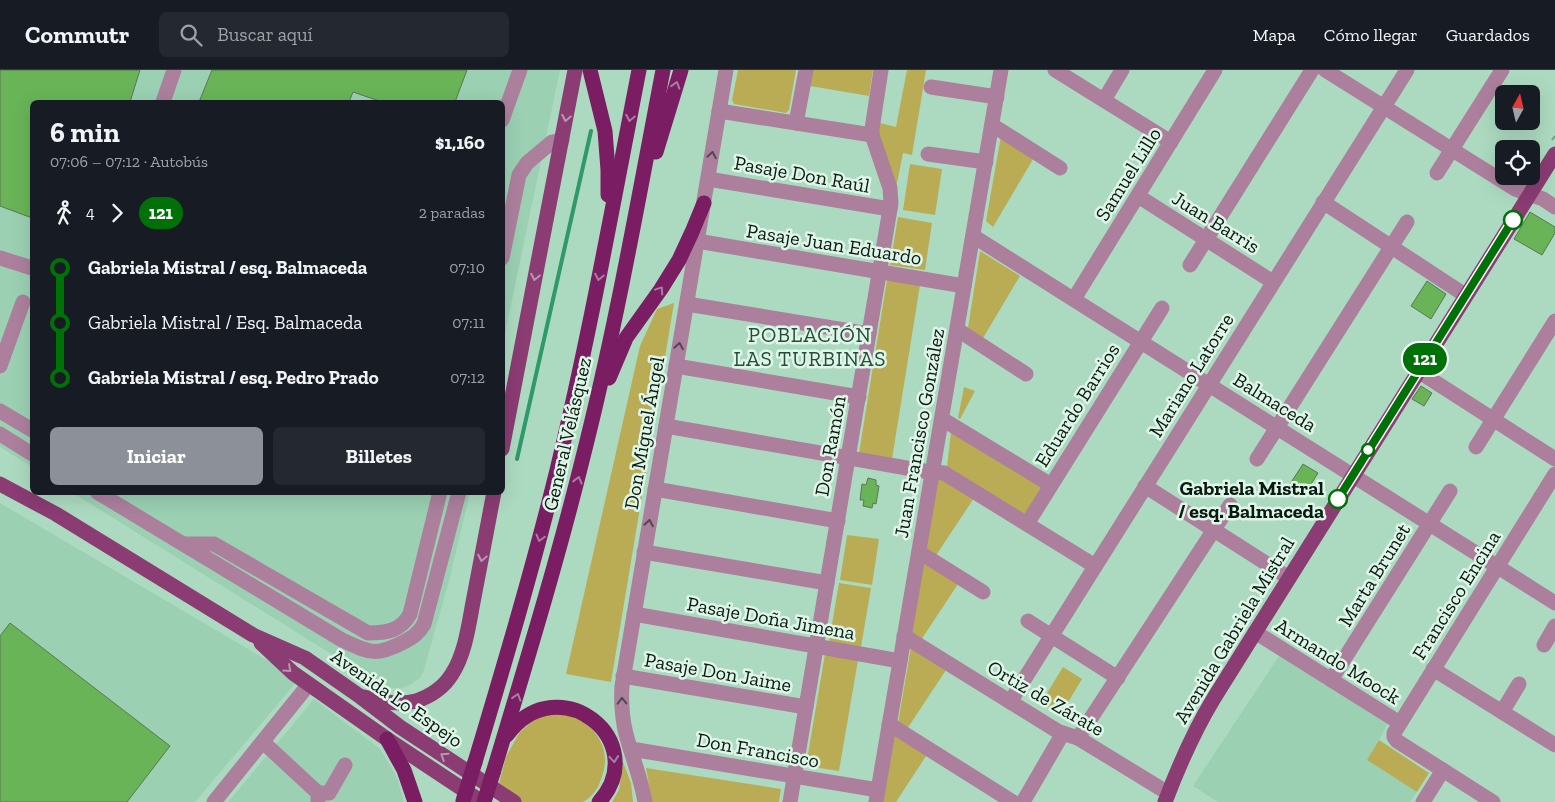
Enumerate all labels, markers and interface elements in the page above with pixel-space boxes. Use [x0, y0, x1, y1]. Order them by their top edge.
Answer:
search box [159, 12, 509, 57]
text: Commutr [25, 20, 129, 49]
icon: search [177, 21, 205, 49]
text: Buscar aquí [217, 23, 313, 46]
text: Mapa [1253, 24, 1296, 46]
text: Cómo llegar [1324, 24, 1418, 46]
text: Guardados [1446, 24, 1530, 46]
one-way arrow [671, 82, 681, 90]
north arrow [1495, 85, 1540, 130]
map controls [1495, 85, 1540, 185]
one-way arrow [561, 113, 572, 122]
one-way arrow [625, 113, 635, 122]
text: 6 min [50, 116, 120, 149]
street label: Samuel Lillo [1090, 123, 1166, 225]
text: $1,160 [435, 131, 485, 154]
button: locate [1495, 140, 1540, 185]
one-way arrow [706, 150, 716, 159]
street label: Pasaje Don Raúl [732, 150, 872, 198]
text: 07:06 – 07:12 · Autobús [50, 152, 208, 171]
street label: Juan Barris [1168, 186, 1264, 258]
icon: walk [50, 199, 78, 227]
icon: forward [103, 199, 131, 227]
text: 121 [149, 202, 173, 224]
text: 4 [86, 203, 95, 222]
text: 2 paradas [419, 203, 485, 222]
unlabelled marker [1503, 210, 1523, 230]
street label: Pasaje Juan Eduardo [745, 218, 923, 270]
text: Gabriela Mistral / esq. Balmaceda [88, 256, 367, 279]
text: 07:10 [449, 258, 485, 277]
one-way arrow [594, 272, 605, 281]
one-way arrow [531, 273, 541, 282]
one-way arrow [654, 286, 663, 296]
street label: Mariano Latorre [1143, 309, 1239, 441]
text: Gabriela Mistral / Esq. Balmaceda [88, 311, 363, 334]
text: 07:11 [452, 313, 485, 332]
district label: POBLACIÓN LAS TURBINAS [733, 322, 887, 371]
street label: Juan Francisco González [889, 326, 949, 540]
street label: Eduardo Barrios [1029, 339, 1125, 471]
one-way arrow [674, 342, 684, 350]
line badge: 121 [1396, 343, 1454, 375]
text: 121 [1413, 348, 1437, 370]
street label: General Velásquez [538, 355, 596, 513]
street label: Don Miguel Ángel [619, 355, 669, 511]
text: Gabriela Mistral / esq. Pedro Prado [88, 366, 379, 389]
street label: Balmaceda [1229, 367, 1321, 437]
text: 07:12 [450, 368, 485, 387]
street label: Don Ramón [809, 393, 851, 498]
button: Iniciar [50, 427, 263, 485]
button: Billetes [273, 427, 485, 485]
unlabelled marker [1361, 443, 1375, 457]
one-way arrow [572, 475, 583, 484]
place label: Gabriela Mistral / esq. Balmaceda [1178, 476, 1324, 523]
marker: Gabriela Mistral / esq. Balmaceda [1328, 489, 1348, 509]
street label: Marta Brunet [1333, 518, 1416, 631]
one-way arrow [644, 519, 654, 528]
street label: Francisco Encina [1407, 526, 1505, 664]
street label: Avenida Gabriela Mistral [1169, 532, 1299, 728]
one-way arrow [535, 533, 545, 541]
one-way arrow [477, 553, 487, 562]
street label: Pasaje Doña Jimena [685, 591, 857, 645]
street label: Armando Moock [1271, 613, 1405, 709]
street label: Avenida Lo Espejo [326, 644, 468, 752]
street label: Pasaje Don Jaime [643, 647, 793, 697]
street label: Ortiz de Zárate [983, 655, 1109, 741]
one-way arrow [283, 663, 292, 672]
one-way arrow [511, 693, 521, 701]
one-way arrow [617, 697, 627, 704]
street label: Don Francisco [695, 727, 821, 773]
one-way arrow [440, 753, 450, 762]
one-way arrow [608, 755, 619, 763]

